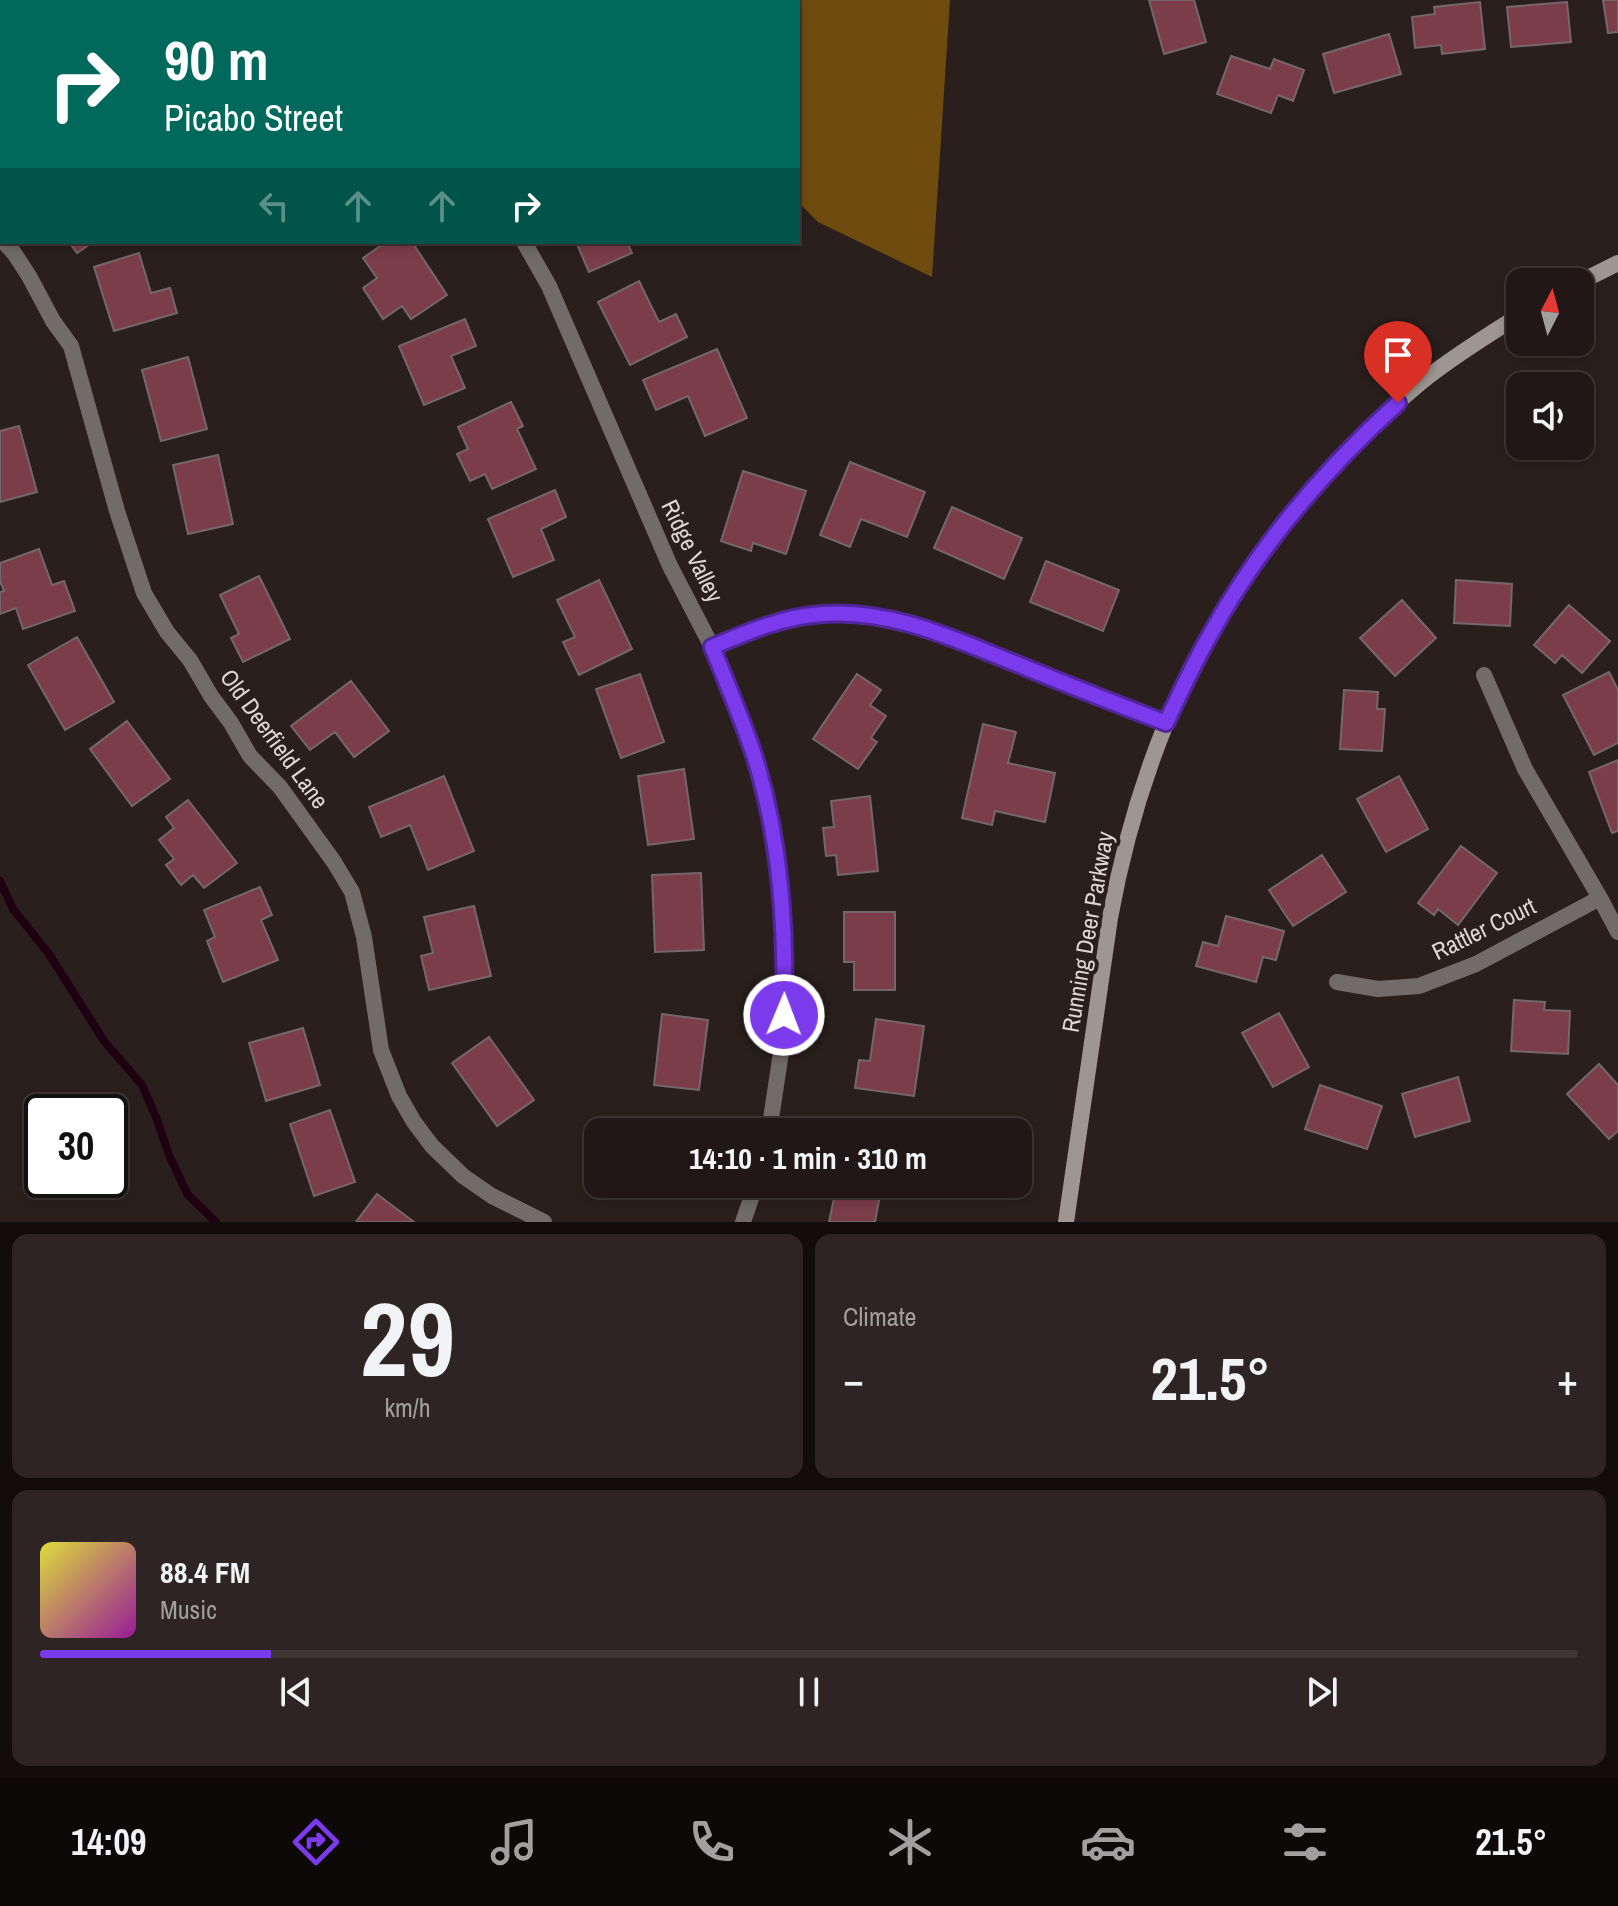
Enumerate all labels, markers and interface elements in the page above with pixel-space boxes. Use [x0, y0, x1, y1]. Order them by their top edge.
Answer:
text: 90 m [164, 22, 269, 97]
icon: right [32, 32, 136, 136]
text: Picabo Street [164, 94, 343, 142]
icon: left [252, 184, 296, 228]
icon: ahead [336, 184, 380, 228]
icon: ahead [420, 184, 464, 228]
icon: right [504, 184, 548, 228]
north arrow [1506, 268, 1594, 356]
map controls [1506, 268, 1594, 460]
pin [1364, 321, 1432, 403]
icon: arrive [1376, 333, 1420, 377]
button: sound [1506, 372, 1594, 460]
street label: Ridge Valley [654, 494, 731, 607]
street label: Old Deerfield Lane [213, 662, 336, 815]
street label: Running Deer Parkway [1054, 829, 1120, 1035]
street label: Rattler Court [1426, 889, 1541, 967]
position arrow [742, 973, 826, 1057]
speed limit sign: 30 [24, 1094, 128, 1198]
text: 14:10 · 1 min · 310 m [689, 1138, 927, 1178]
text: 29 [360, 1268, 455, 1408]
text: Climate [843, 1299, 916, 1334]
text: 21.5° [1151, 1338, 1270, 1419]
text: − [843, 1349, 864, 1409]
text: + [1557, 1349, 1578, 1409]
text: km/h [384, 1390, 431, 1425]
text: 88.4 FM [160, 1552, 250, 1592]
text: Music [160, 1592, 217, 1627]
icon: previous [274, 1670, 318, 1714]
icon: pause [787, 1670, 831, 1714]
icon: next [1300, 1670, 1344, 1714]
icon: directions [288, 1814, 344, 1870]
icon: music [486, 1814, 542, 1870]
icon: phone [684, 1814, 740, 1870]
icon: climate [882, 1814, 938, 1870]
icon: car [1080, 1814, 1136, 1870]
icon: filters [1277, 1814, 1333, 1870]
text: 14:09 [71, 1818, 146, 1866]
text: 21.5° [1475, 1818, 1547, 1866]

